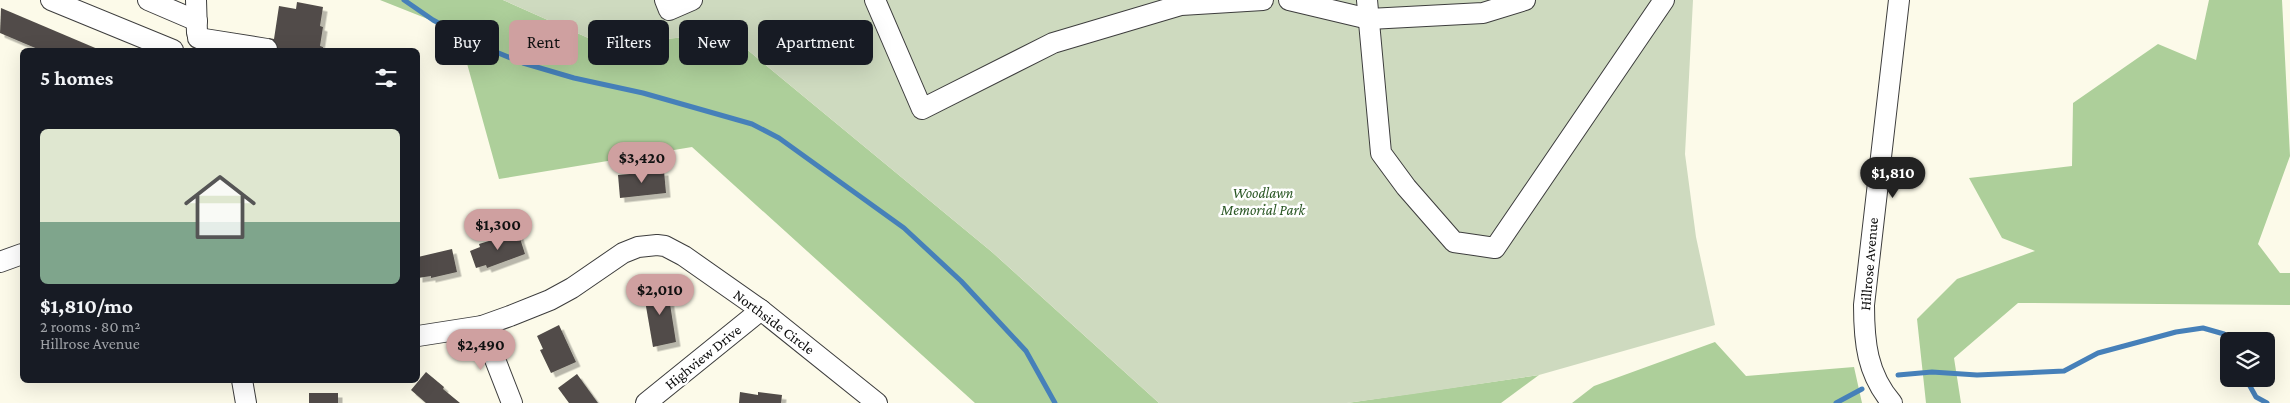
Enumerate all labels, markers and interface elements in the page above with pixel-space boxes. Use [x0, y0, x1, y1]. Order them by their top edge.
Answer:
chip: Buy [435, 20, 499, 65]
chip: Rent [509, 20, 578, 65]
chip: Filters [588, 20, 669, 65]
chip: New [679, 20, 748, 65]
chip: Apartment [758, 20, 873, 65]
icon: filters [372, 64, 400, 92]
text: 5 homes [40, 66, 113, 90]
pin: $3,420 [601, 142, 683, 184]
text: $3,420 [619, 149, 665, 166]
pin: $1,810 [1852, 156, 1934, 199]
icon: home [175, 162, 265, 252]
text: $1,810 [1871, 164, 1915, 181]
park label: Woodlawn Memorial Park [1220, 185, 1307, 218]
pin: $1,300 [457, 208, 539, 251]
text: $1,300 [475, 216, 521, 233]
street label: Hillrose Avenue [1857, 216, 1881, 311]
pin: $2,010 [619, 274, 701, 316]
text: $2,010 [637, 281, 683, 298]
street label: Northside Circle [730, 286, 818, 358]
text: $1,810/mo [40, 294, 133, 318]
text: 2 rooms · 80 m² [40, 318, 141, 335]
street label: Highview Drive [662, 321, 745, 393]
pin: $2,490 [440, 328, 522, 371]
map controls [2220, 332, 2275, 387]
button: layers [2220, 332, 2275, 387]
text: Hillrose Avenue [40, 335, 140, 352]
text: $2,490 [457, 336, 505, 353]

